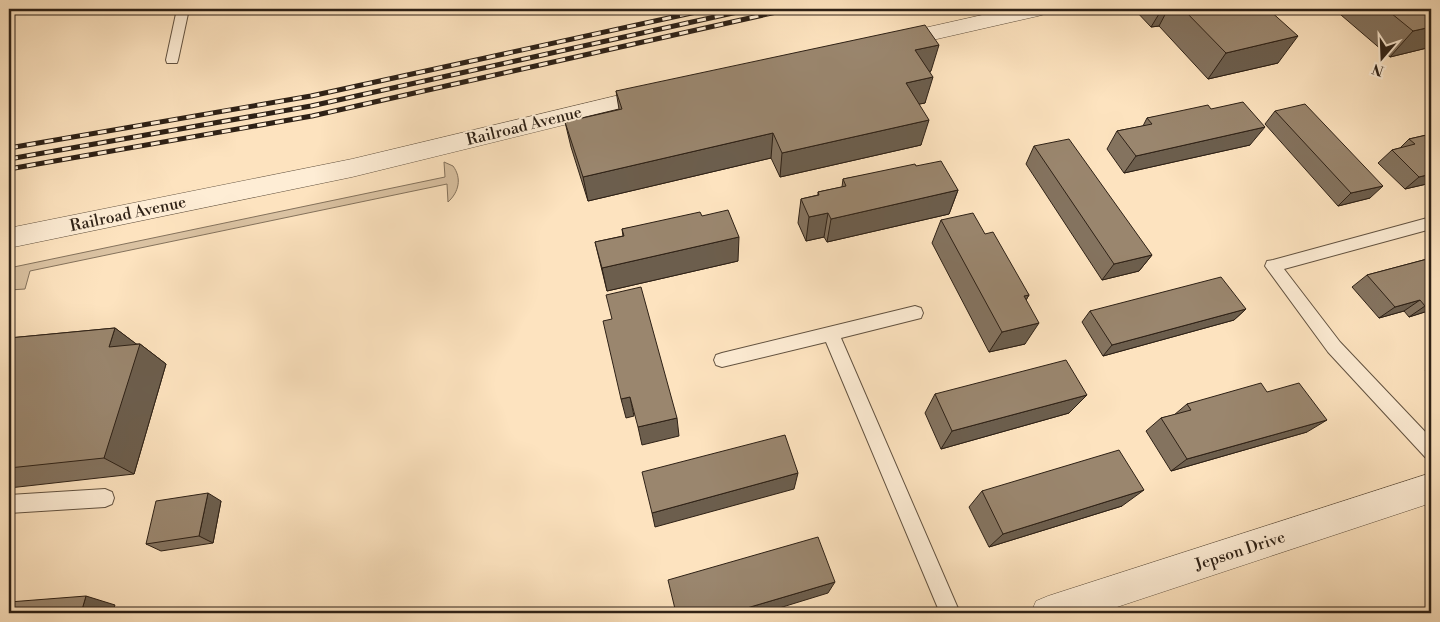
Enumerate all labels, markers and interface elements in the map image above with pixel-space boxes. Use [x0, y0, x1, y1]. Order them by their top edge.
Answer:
north arrow [1358, 32, 1408, 82]
text: N [1370, 59, 1386, 80]
street label: Railroad Avenue [464, 102, 584, 150]
street label: Railroad Avenue [68, 192, 188, 236]
street label: Jepson Drive [1191, 527, 1288, 575]

